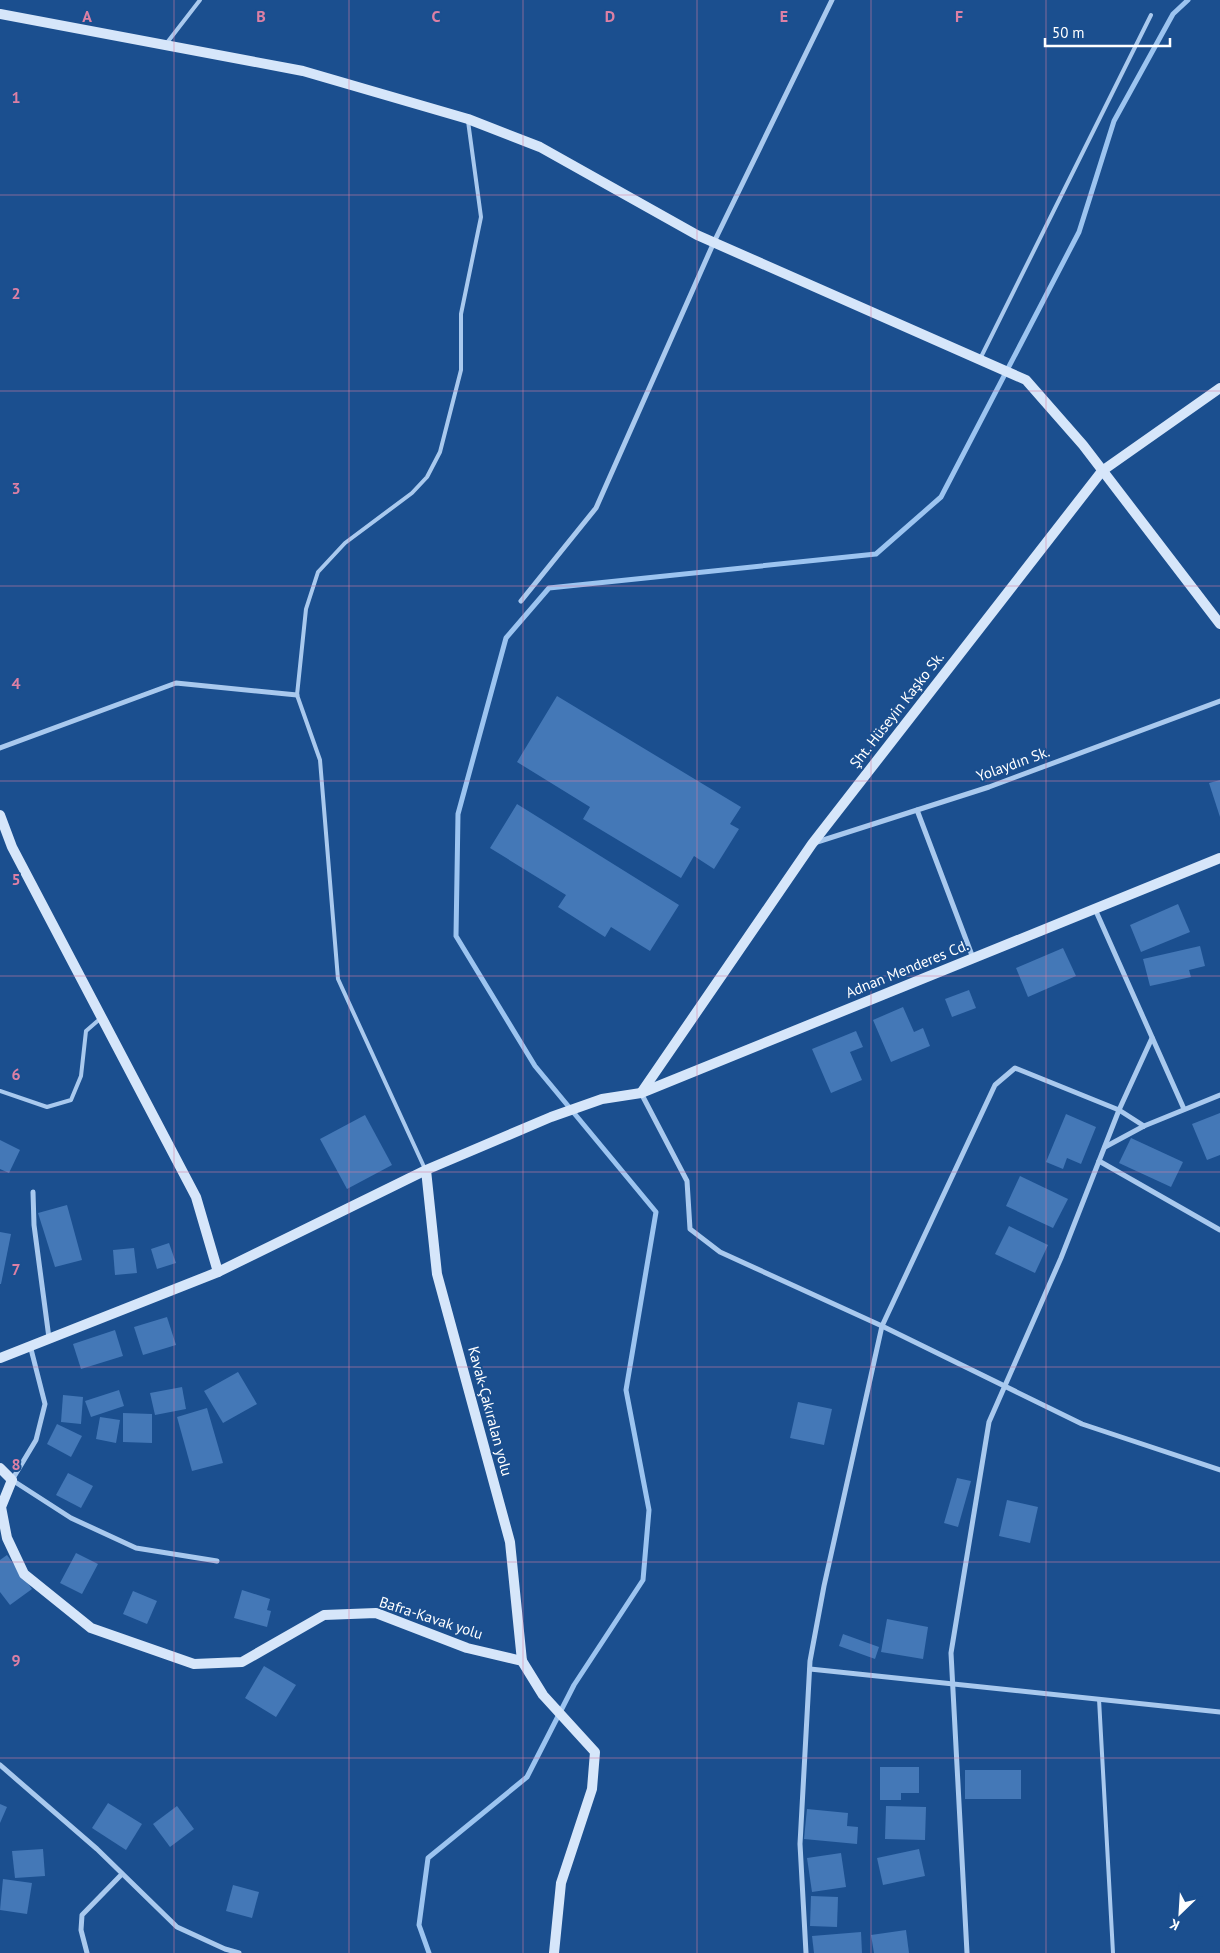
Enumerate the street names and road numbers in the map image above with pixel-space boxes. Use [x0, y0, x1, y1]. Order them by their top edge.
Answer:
street label: Şht. Hüseyin Kaşko Sk. [845, 648, 948, 772]
street label: Yolaydın Sk. [974, 742, 1052, 786]
street label: Adnan Menderes Cd. [843, 935, 971, 1002]
street label: Kavak-Çakıralan yolu [464, 1344, 517, 1478]
street label: Bafra-Kavak yolu [377, 1592, 485, 1643]

